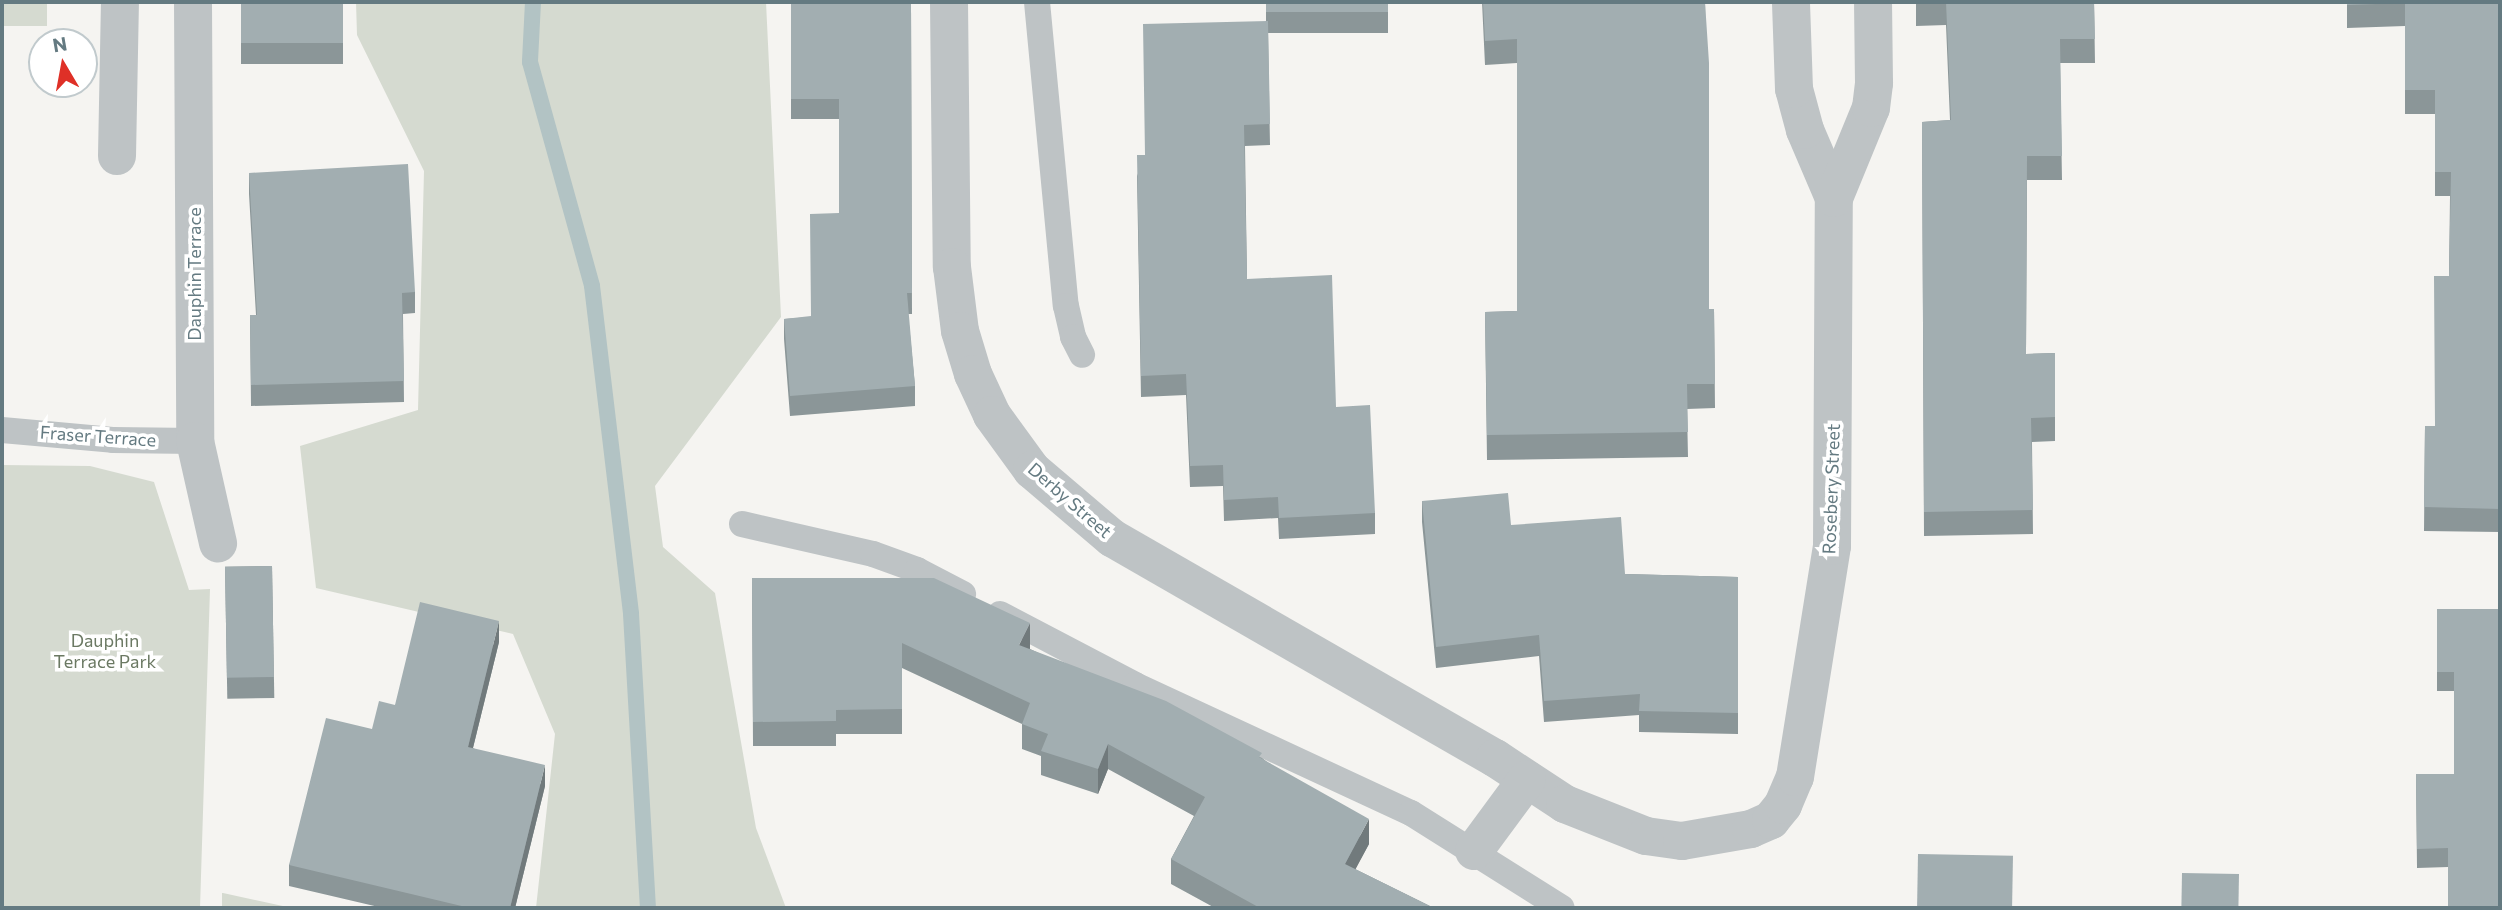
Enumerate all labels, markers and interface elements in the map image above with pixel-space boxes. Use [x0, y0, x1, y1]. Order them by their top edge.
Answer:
north arrow [28, 28, 98, 98]
text: N [51, 31, 69, 56]
street label: Dauphin Terrace [183, 207, 205, 341]
street label: Fraser Terrace [39, 421, 157, 451]
street label: Rosebery Street [1818, 423, 1844, 555]
street label: Derby Street [1024, 458, 1116, 542]
park label: Dauphin Terrace Park [54, 630, 156, 672]

